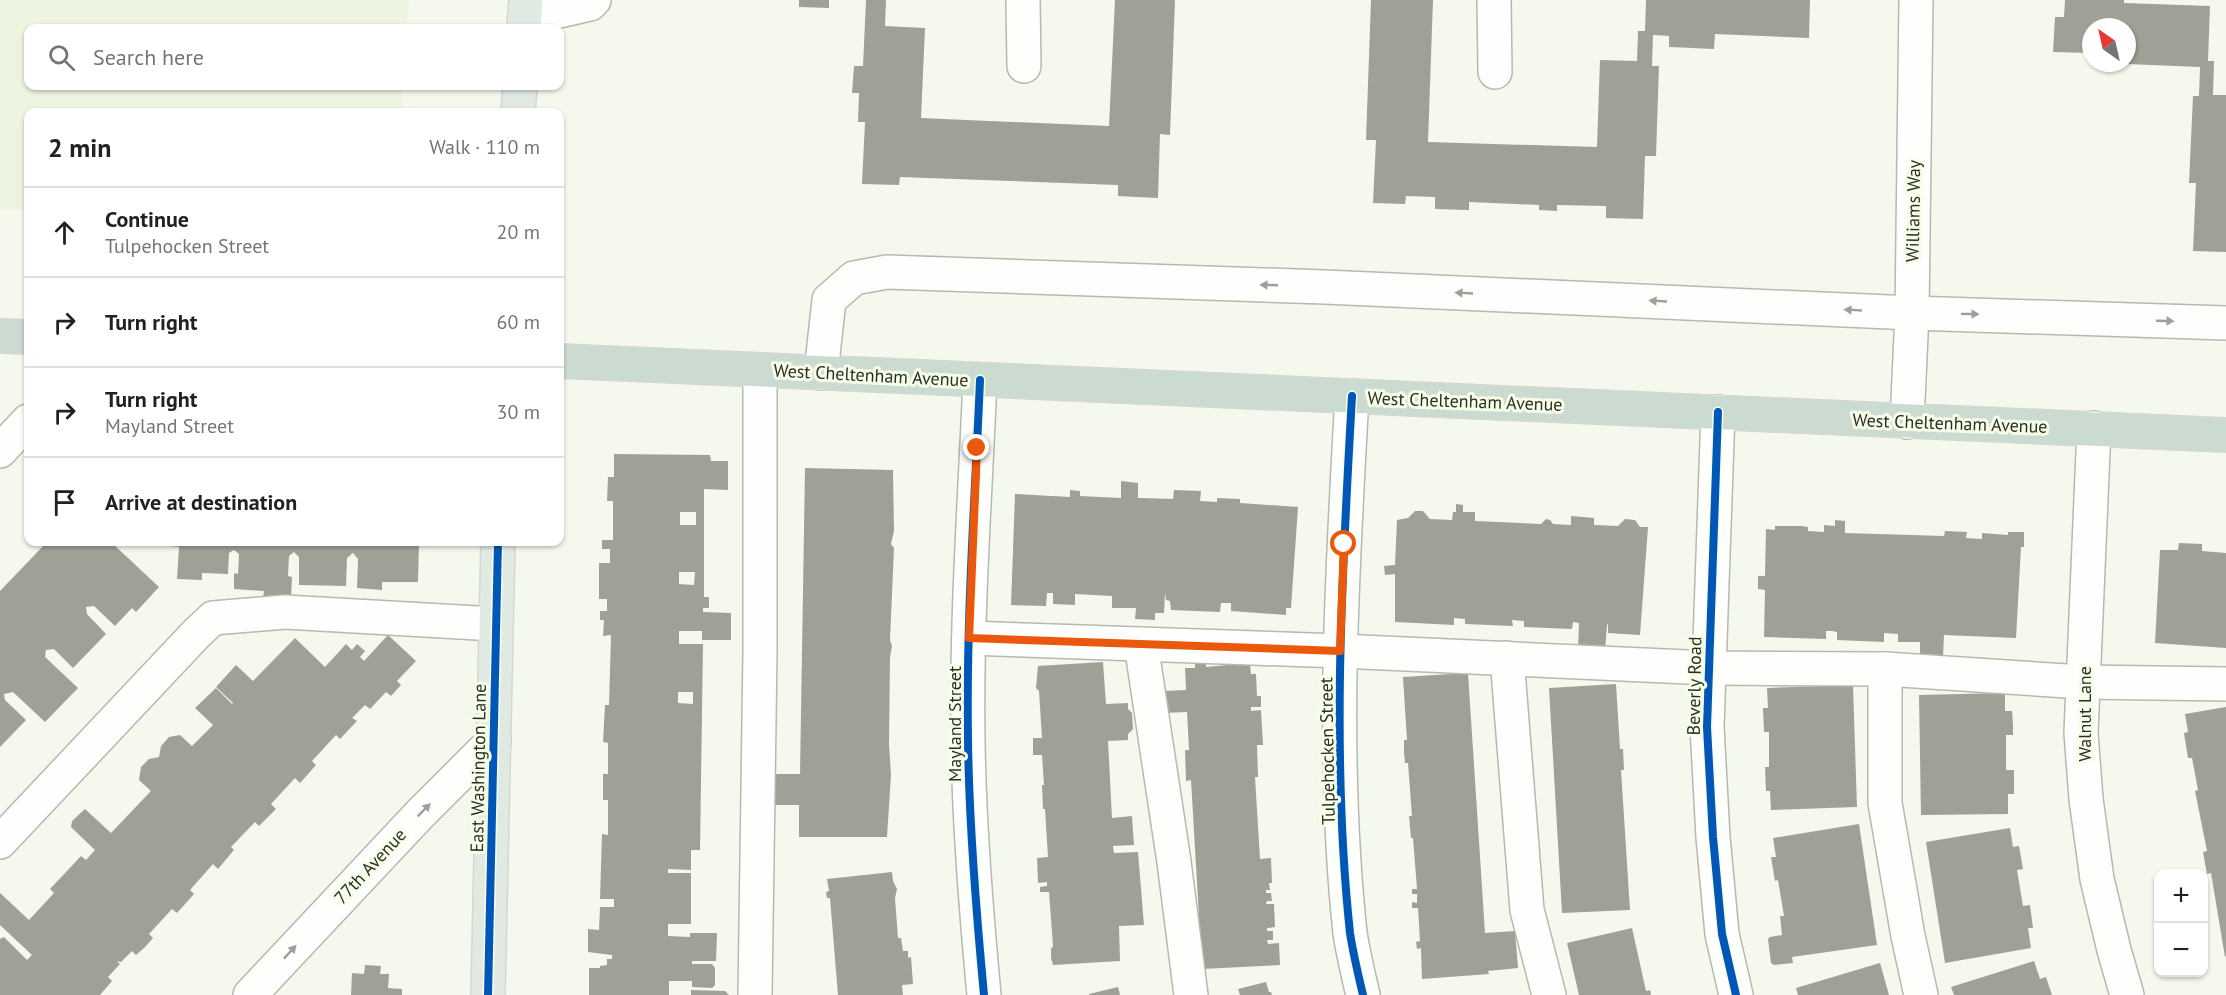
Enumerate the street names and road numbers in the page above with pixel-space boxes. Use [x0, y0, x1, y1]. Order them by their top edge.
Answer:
street label: Williams Way [1901, 159, 1925, 262]
street label: West Cheltenham Avenue [773, 358, 969, 392]
street label: West Cheltenham Avenue [1367, 386, 1563, 416]
street label: West Cheltenham Avenue [1852, 408, 2048, 438]
street label: Beverly Road [1682, 636, 1706, 736]
street label: Mayland Street [943, 666, 966, 782]
street label: Walnut Lane [2073, 666, 2096, 762]
street label: Tulpehocken Street [1314, 677, 1340, 825]
street label: East Washington Lane [465, 683, 491, 853]
street label: 77th Avenue [329, 823, 411, 909]

